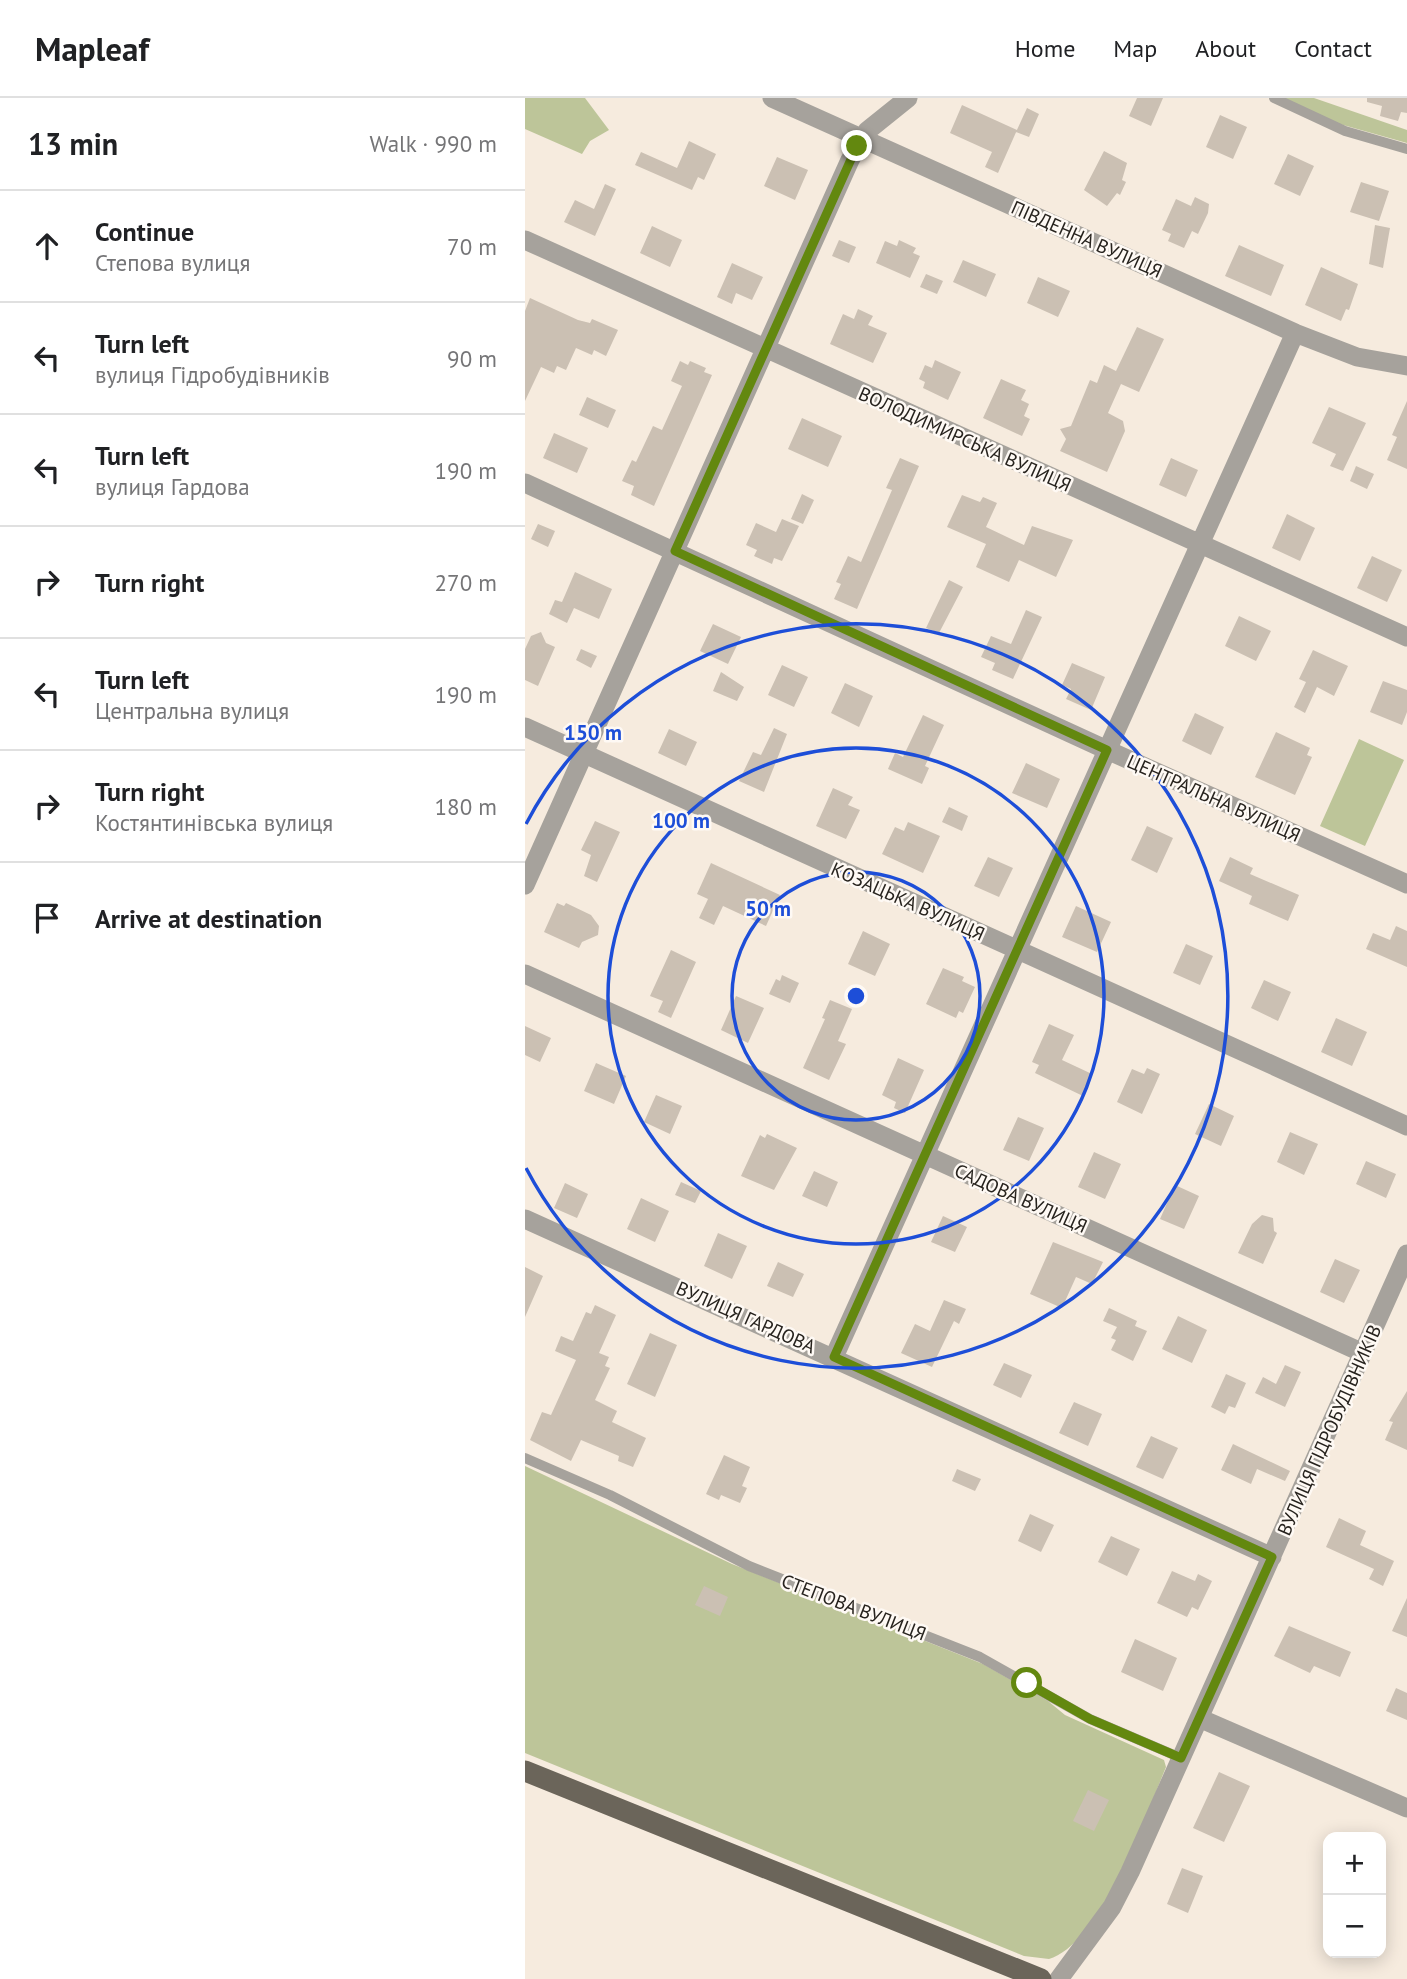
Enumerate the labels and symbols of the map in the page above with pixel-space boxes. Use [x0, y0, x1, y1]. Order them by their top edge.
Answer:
route end [841, 130, 872, 161]
street label: ПІВДЕННА ВУЛИЦЯ [1008, 195, 1166, 283]
street label: ВОЛОДИМИРСЬКА ВУЛИЦЯ [855, 381, 1075, 497]
text: 150 m [564, 719, 622, 746]
street label: ЦЕНТРАЛЬНА ВУЛИЦЯ [1124, 749, 1304, 847]
text: 100 m [652, 807, 710, 834]
street label: КОЗАЦЬКА ВУЛИЦЯ [827, 856, 989, 946]
text: 50 m [745, 895, 791, 922]
centre of rings [844, 984, 868, 1008]
street label: САДОВА ВУЛИЦЯ [951, 1158, 1091, 1238]
street label: ВУЛИЦЯ ГАРДОВА [673, 1276, 819, 1358]
street label: ВУЛИЦЯ ГІДРОБУДІВНИКІВ [1272, 1321, 1386, 1539]
street label: СТЕПОВА ВУЛИЦЯ [778, 1568, 930, 1646]
route start [1011, 1667, 1042, 1698]

